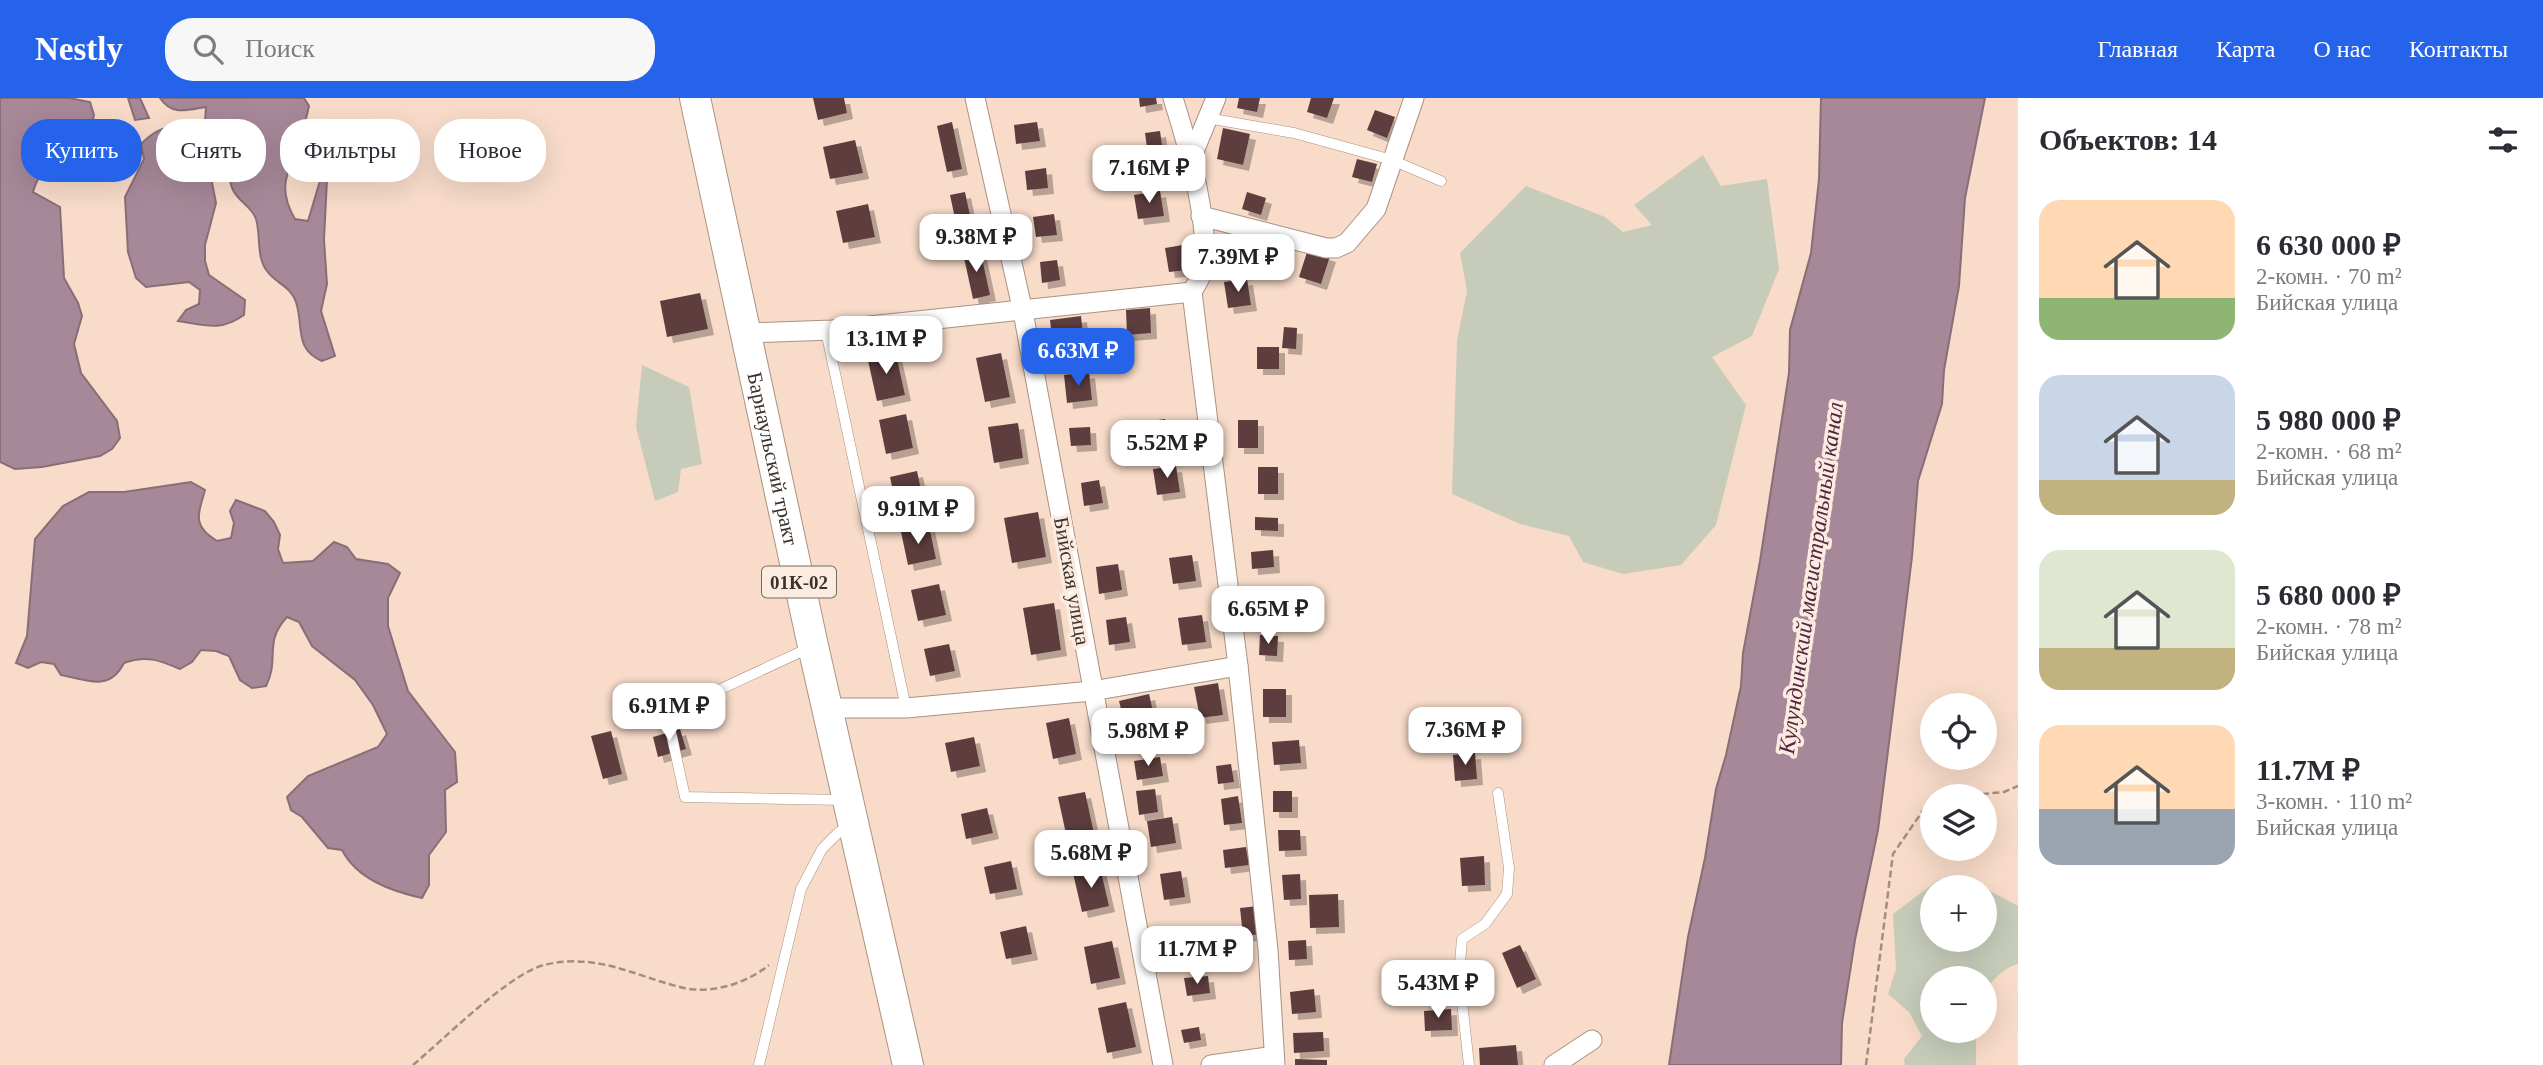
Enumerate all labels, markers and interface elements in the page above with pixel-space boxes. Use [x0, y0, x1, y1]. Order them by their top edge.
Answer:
search box [165, 18, 655, 81]
icon: search [189, 30, 227, 68]
text: Nestly [35, 31, 123, 67]
text: Поиск [245, 34, 315, 63]
text: Главная [2097, 36, 2178, 62]
text: Карта [2216, 36, 2275, 62]
text: О нас [2313, 36, 2371, 62]
text: Контакты [2409, 36, 2508, 62]
chip: Купить [21, 119, 142, 182]
chip: Снять [156, 119, 266, 182]
chip: Фильтры [280, 119, 420, 182]
chip: Новое [434, 119, 546, 182]
icon: filters [2484, 121, 2522, 159]
text: Объектов: 14 [2039, 123, 2217, 156]
pin: 7.16M ₽ [1084, 146, 1214, 205]
text: 7.16M ₽ [1108, 155, 1190, 180]
pin: 9.38M ₽ [911, 214, 1041, 274]
text: 9.38M ₽ [935, 224, 1017, 249]
icon: home [2095, 228, 2179, 312]
text: 6 630 000 ₽ [2256, 228, 2401, 261]
pin: 7.39M ₽ [1173, 234, 1303, 294]
text: 7.39M ₽ [1197, 244, 1279, 269]
text: 2-комн. · 70 m² [2256, 264, 2402, 289]
text: Бийская улица [2256, 290, 2398, 315]
pin: 13.1M ₽ [821, 316, 951, 376]
text: 13.1M ₽ [845, 326, 927, 351]
pin: 6.63M ₽ [1013, 328, 1143, 388]
text: 6.63M ₽ [1037, 338, 1119, 363]
street label: Барнаульский тракт [742, 370, 803, 548]
water label: Кулундинский магистральный канал [1774, 400, 1848, 757]
icon: home [2095, 403, 2179, 487]
text: 5 980 000 ₽ [2256, 403, 2401, 436]
pin: 5.52M ₽ [1102, 420, 1232, 480]
text: 5.52M ₽ [1126, 430, 1208, 455]
text: 2-комн. · 68 m² [2256, 439, 2402, 464]
text: Бийская улица [2256, 465, 2398, 490]
pin: 9.91M ₽ [853, 486, 983, 546]
text: 9.91M ₽ [877, 496, 959, 521]
street label: Бийская улица [1049, 515, 1095, 648]
road number: 01К-02 [762, 566, 836, 597]
icon: home [2095, 578, 2179, 662]
text: 5 680 000 ₽ [2256, 578, 2401, 611]
pin: 6.65M ₽ [1203, 587, 1333, 646]
text: 6.65M ₽ [1227, 596, 1309, 621]
text: 2-комн. · 78 m² [2256, 614, 2402, 639]
text: Бийская улица [2256, 640, 2398, 665]
pin: 6.91M ₽ [604, 684, 734, 743]
text: 6.91M ₽ [628, 693, 710, 718]
map controls [1920, 693, 1997, 1043]
button: locate [1920, 693, 1997, 770]
pin: 5.98M ₽ [1083, 708, 1213, 768]
pin: 7.36M ₽ [1400, 708, 1530, 767]
text: 7.36M ₽ [1424, 717, 1506, 742]
text: 5.98M ₽ [1107, 718, 1189, 743]
icon: home [2095, 753, 2179, 837]
text: 11.7M ₽ [2256, 753, 2360, 786]
button: layers [1920, 784, 1997, 861]
text: 3-комн. · 110 m² [2256, 789, 2412, 814]
text: Бийская улица [2256, 815, 2398, 840]
pin: 5.68M ₽ [1026, 830, 1156, 890]
text: 5.68M ₽ [1050, 840, 1132, 865]
button: + [1920, 875, 1997, 952]
pin: 11.7M ₽ [1132, 926, 1262, 986]
text: 11.7M ₽ [1157, 936, 1237, 961]
pin: 5.43M ₽ [1373, 960, 1503, 1020]
button: − [1920, 966, 1997, 1043]
text: 5.43M ₽ [1397, 970, 1479, 995]

